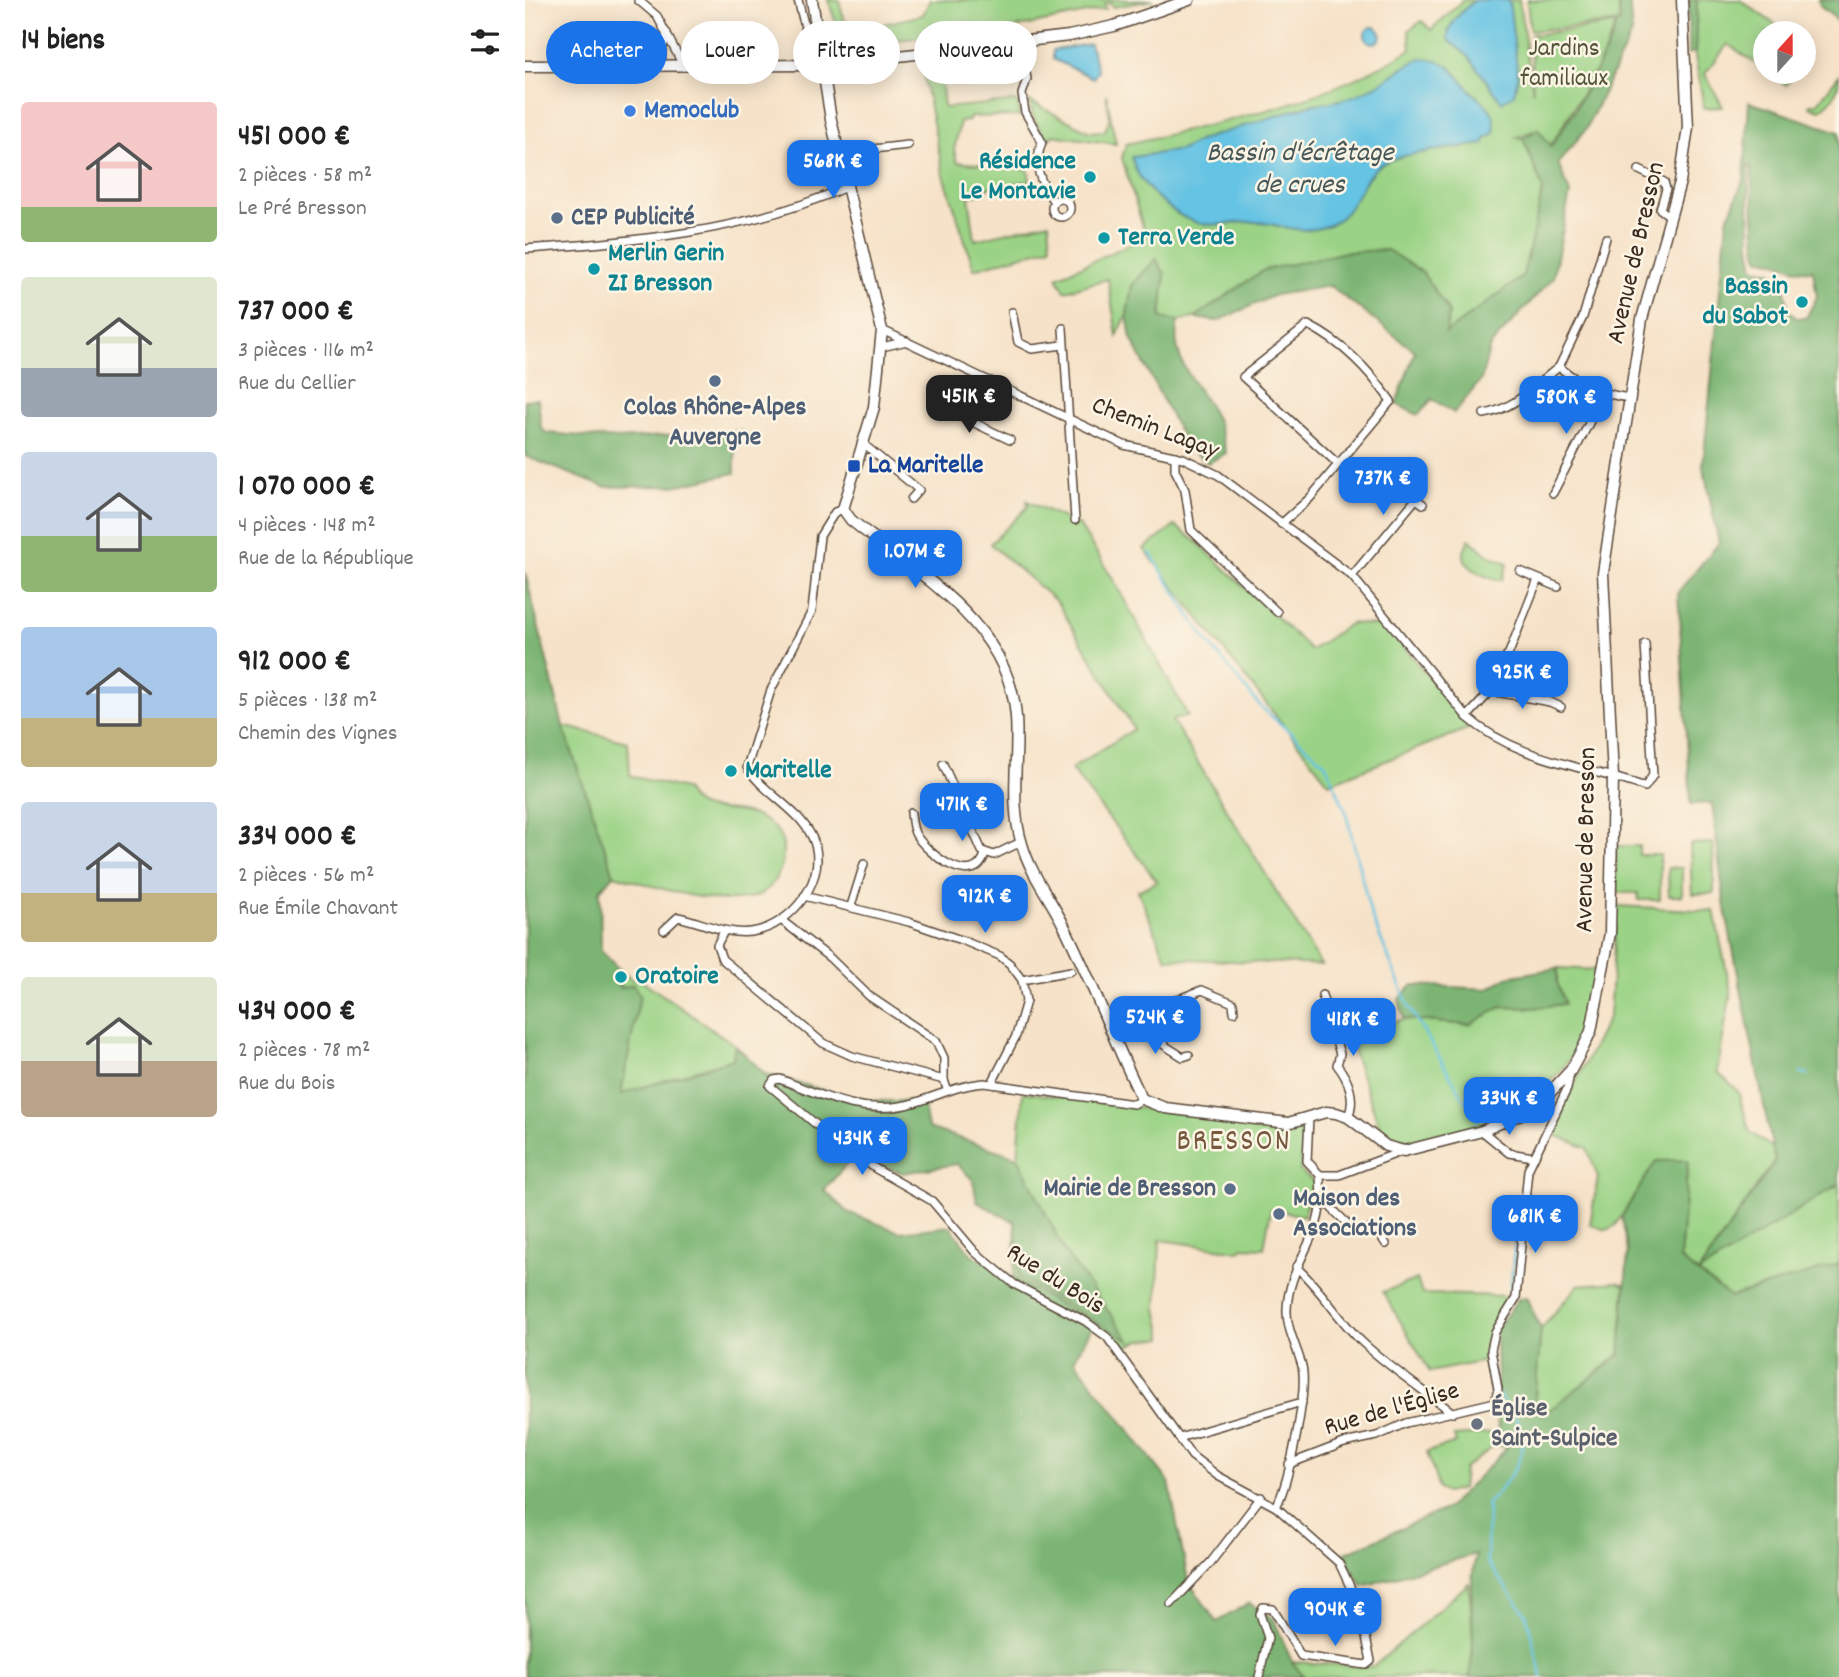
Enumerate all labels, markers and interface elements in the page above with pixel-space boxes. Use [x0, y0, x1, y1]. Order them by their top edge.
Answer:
text: 14 biens [21, 21, 105, 64]
chip: Acheter [546, 21, 667, 84]
chip: Louer [681, 21, 779, 84]
chip: Filtres [793, 21, 900, 84]
chip: Nouveau [914, 21, 1037, 84]
north arrow [1753, 21, 1817, 84]
map controls [1753, 21, 1816, 84]
icon: filters [466, 23, 504, 61]
park label: Jardins familiaux [1520, 31, 1608, 98]
place label: Memoclub [644, 93, 739, 130]
marker: Memoclub [622, 103, 638, 119]
text: 451 000 € [238, 117, 350, 160]
icon: home [77, 130, 161, 214]
water label: Bassin d'écrêtage de crues [1207, 135, 1395, 207]
pin: 568K € [776, 140, 890, 200]
place label: Résidence Le Montavie [960, 144, 1076, 211]
text: 568K € [803, 146, 863, 179]
street label: Avenue de Bresson [1598, 158, 1676, 348]
text: 2 pièces · 58 m² [238, 160, 372, 193]
marker: Résidence Le Montavie [1082, 169, 1098, 185]
text: Le Pré Bresson [238, 193, 367, 226]
place label: CEP Publicité [571, 200, 695, 237]
marker: CEP Publicité [549, 210, 565, 226]
place label: Terra Verde [1118, 220, 1235, 257]
marker: Terra Verde [1096, 230, 1112, 246]
place label: Merlin Gerin ZI Bresson [608, 236, 724, 303]
marker: Merlin Gerin ZI Bresson [586, 261, 602, 277]
place label: Bassin du Sabot [1703, 269, 1788, 336]
text: 737 000 € [238, 292, 354, 335]
marker: Bassin du Sabot [1794, 294, 1810, 310]
icon: home [77, 305, 161, 389]
text: 3 pièces · 116 m² [238, 335, 374, 368]
text: Rue du Cellier [238, 368, 356, 401]
marker: Colas Rhône-Alpes Auvergne [707, 373, 723, 389]
pin: 451K € [912, 376, 1026, 435]
pin: 580K € [1509, 376, 1623, 436]
text: 451K € [942, 381, 996, 414]
text: 580K € [1535, 382, 1597, 415]
street label: Chemin Lagay [1086, 388, 1224, 470]
place label: Colas Rhône-Alpes Auvergne [624, 390, 807, 457]
place label: La Maritelle [868, 448, 983, 485]
marker: La Maritelle [846, 458, 862, 474]
pin: 737K € [1326, 458, 1440, 517]
text: 737K € [1355, 463, 1411, 496]
text: 1 070 000 € [238, 467, 375, 510]
icon: home [77, 480, 161, 564]
text: 4 pièces · 148 m² [238, 510, 376, 543]
pin: 1.07M € [850, 530, 980, 590]
text: 1.07M € [884, 536, 946, 569]
text: Rue de la République [238, 543, 414, 576]
text: 912 000 € [238, 642, 351, 685]
pin: 925K € [1465, 652, 1579, 711]
icon: home [77, 655, 161, 739]
text: 925K € [1492, 657, 1552, 690]
text: 5 pièces · 138 m² [238, 685, 377, 718]
text: Chemin des Vignes [238, 718, 398, 751]
street label: Avenue de Bresson [1567, 747, 1607, 933]
place label: Maritelle [745, 753, 832, 790]
marker: Maritelle [723, 763, 739, 779]
pin: 471K € [905, 784, 1019, 843]
text: 471K € [936, 789, 988, 822]
text: 334 000 € [238, 817, 357, 860]
icon: home [77, 830, 161, 914]
text: 2 pièces · 56 m² [238, 860, 374, 893]
pin: 912K € [928, 876, 1042, 935]
text: 912K € [958, 881, 1012, 914]
text: Rue Émile Chavant [238, 893, 398, 926]
place label: Oratoire [635, 959, 719, 996]
marker: Oratoire [613, 969, 629, 985]
text: 434 000 € [238, 992, 356, 1035]
pin: 524K € [1098, 996, 1212, 1056]
pin: 418K € [1296, 998, 1410, 1058]
text: 524K € [1126, 1002, 1184, 1035]
text: 418K € [1327, 1004, 1379, 1037]
icon: home [77, 1005, 161, 1089]
text: 2 pièces · 78 m² [238, 1035, 370, 1068]
text: Rue du Bois [238, 1068, 336, 1101]
pin: 334K € [1452, 1078, 1566, 1137]
text: 334K € [1480, 1083, 1538, 1116]
pin: 434K € [805, 1118, 919, 1177]
district label: BRESSON [1177, 1122, 1291, 1165]
text: 434K € [833, 1123, 891, 1156]
place label: Mairie de Bresson [1044, 1171, 1216, 1208]
marker: Mairie de Bresson [1222, 1181, 1238, 1197]
place label: Maison des Associations [1293, 1181, 1417, 1248]
pin: 681K € [1478, 1196, 1592, 1255]
text: 681K € [1508, 1201, 1562, 1234]
marker: Maison des Associations [1271, 1206, 1287, 1222]
street label: Rue du Bois [998, 1235, 1112, 1325]
street label: Rue de l'Église [1320, 1373, 1464, 1447]
place label: Église Saint-Sulpice [1491, 1391, 1617, 1458]
marker: Église Saint-Sulpice [1469, 1416, 1485, 1432]
pin: 904K € [1278, 1588, 1392, 1648]
text: 904K € [1304, 1594, 1366, 1627]

